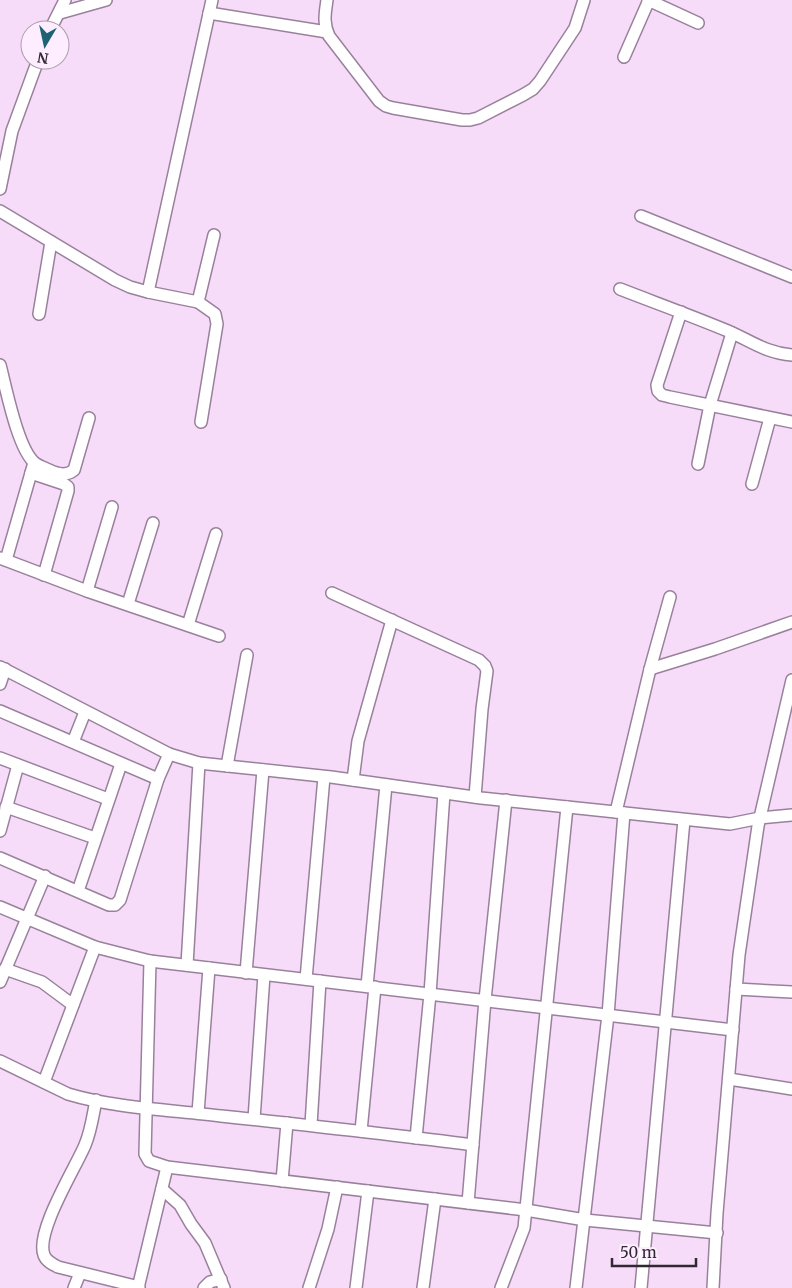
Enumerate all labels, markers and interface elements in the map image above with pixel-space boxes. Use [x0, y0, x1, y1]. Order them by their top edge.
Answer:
north arrow [20, 20, 70, 70]
text: N [36, 48, 50, 68]
scale bar [612, 1236, 696, 1268]
text: 50 m [620, 1243, 657, 1262]

